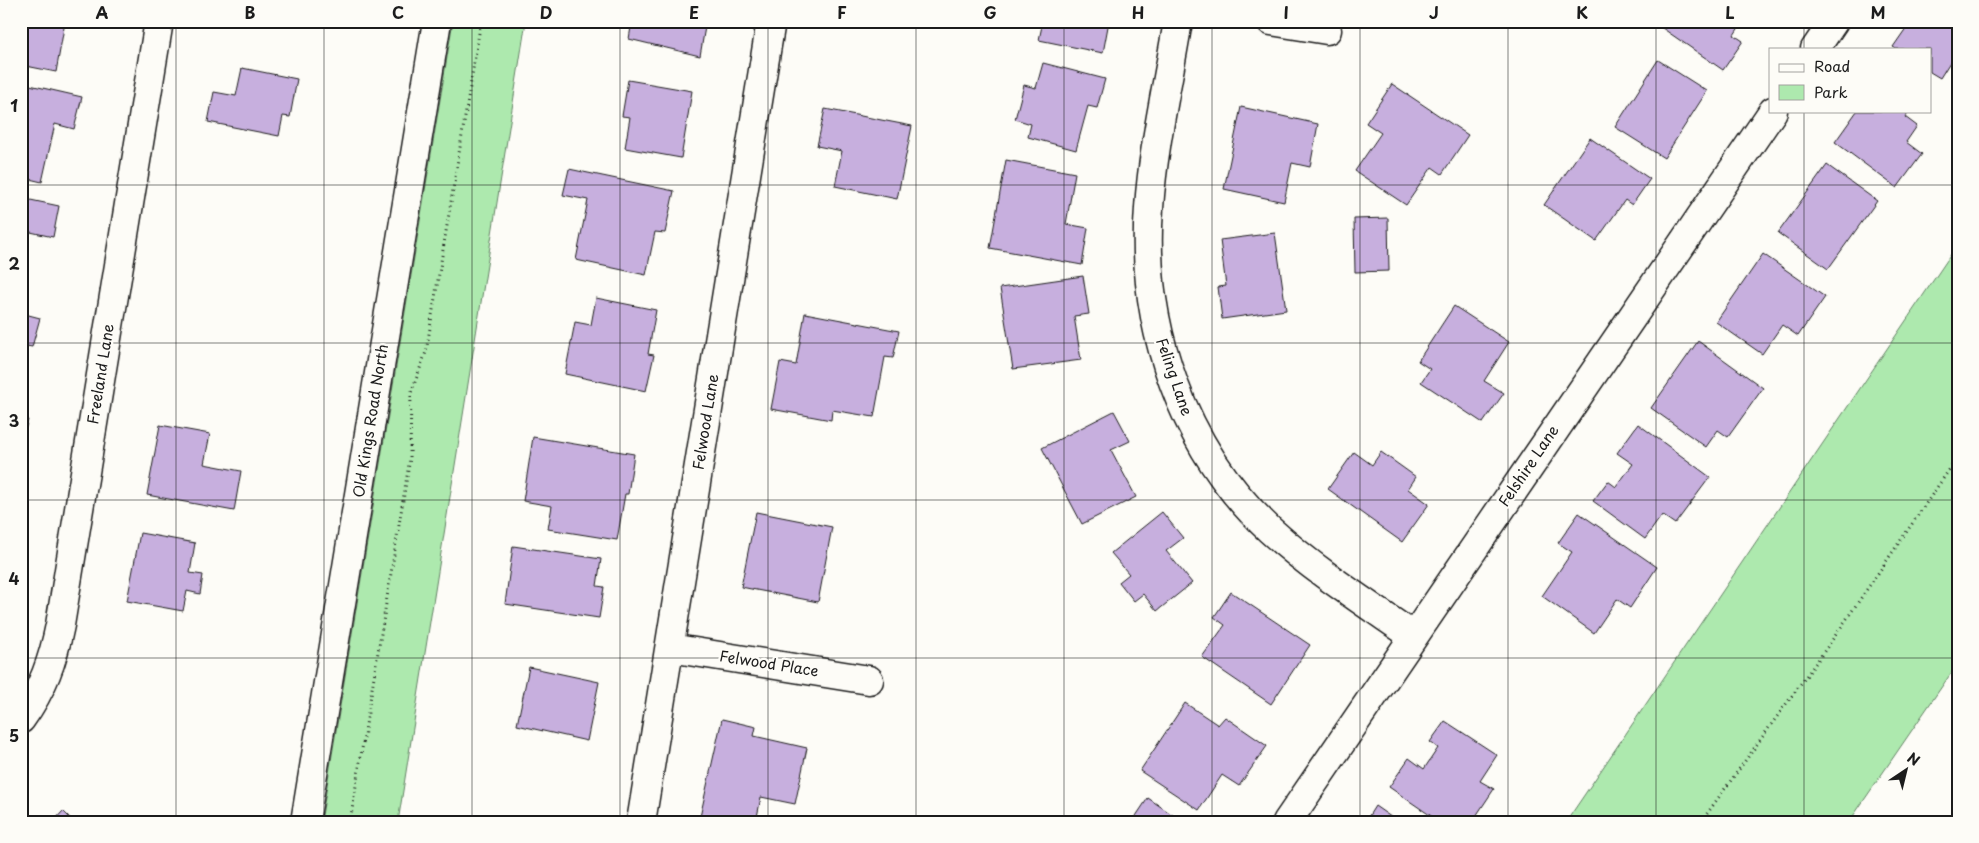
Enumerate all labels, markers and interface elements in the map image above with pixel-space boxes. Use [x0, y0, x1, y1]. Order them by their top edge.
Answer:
text: A [96, 0, 109, 24]
text: B [245, 0, 256, 24]
text: C [392, 0, 404, 24]
text: D [540, 0, 552, 24]
text: E [689, 0, 699, 24]
text: F [837, 0, 847, 24]
text: G [983, 0, 997, 24]
text: H [1132, 0, 1144, 24]
text: I [1283, 0, 1289, 24]
text: J [1429, 0, 1439, 24]
text: K [1576, 0, 1588, 24]
text: L [1725, 0, 1735, 24]
text: M [1870, 0, 1886, 24]
legend [1769, 48, 1932, 112]
text: Road [1814, 54, 1850, 77]
text: Park [1814, 80, 1848, 103]
text: 1 [10, 93, 18, 117]
text: 2 [8, 251, 20, 275]
street label: Freeland Lane [80, 322, 119, 426]
street label: Feling Lane [1151, 334, 1200, 419]
street label: Old Kings Road North [346, 342, 393, 499]
street label: Felwood Lane [686, 372, 723, 471]
text: 3 [9, 408, 19, 432]
street label: Felshire Lane [1492, 420, 1564, 511]
text: 4 [9, 566, 20, 590]
street label: Felwood Place [718, 643, 821, 682]
text: 5 [9, 723, 19, 747]
north arrow [1882, 746, 1932, 796]
text: N [1903, 747, 1924, 771]

